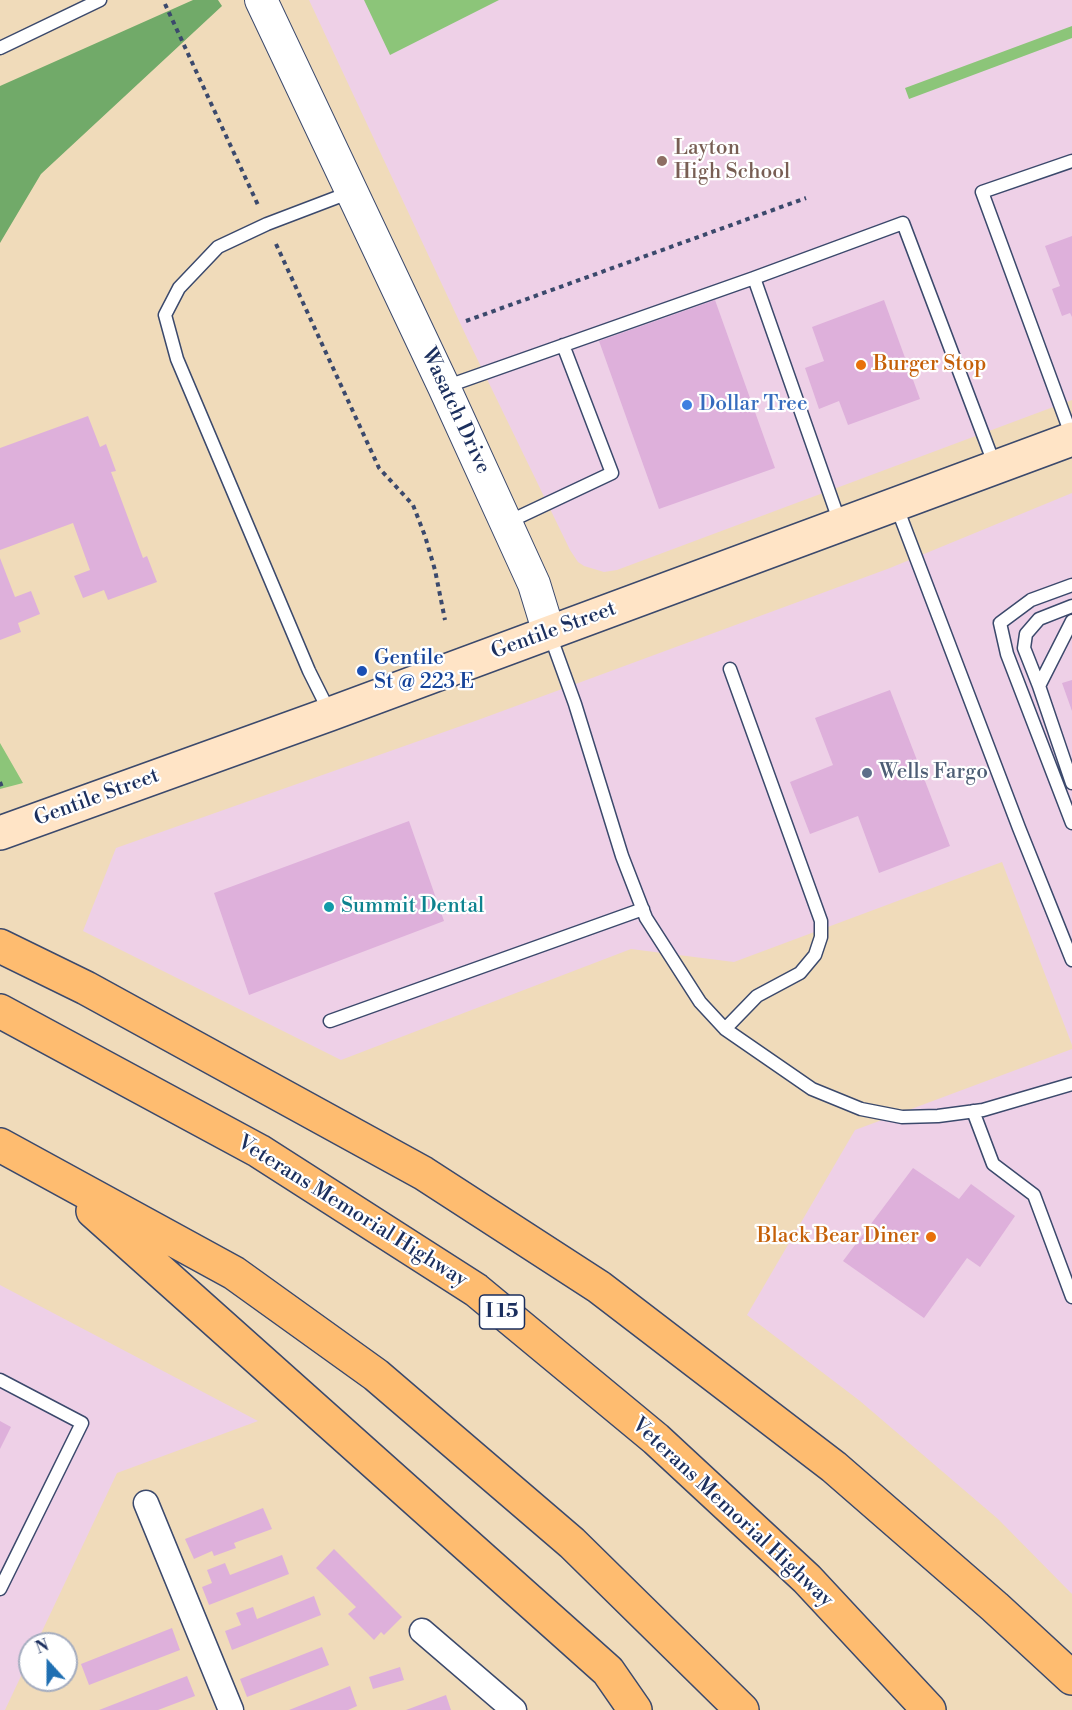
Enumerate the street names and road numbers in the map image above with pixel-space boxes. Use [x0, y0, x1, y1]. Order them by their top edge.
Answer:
street label: Wasatch Drive [415, 344, 495, 478]
street label: Gentile Street [488, 597, 620, 665]
street label: Gentile Street [31, 764, 163, 832]
street label: Veterans Memorial Highway [232, 1131, 472, 1293]
road number: I 15 [480, 1295, 524, 1329]
street label: Veterans Memorial Highway [626, 1413, 838, 1613]

